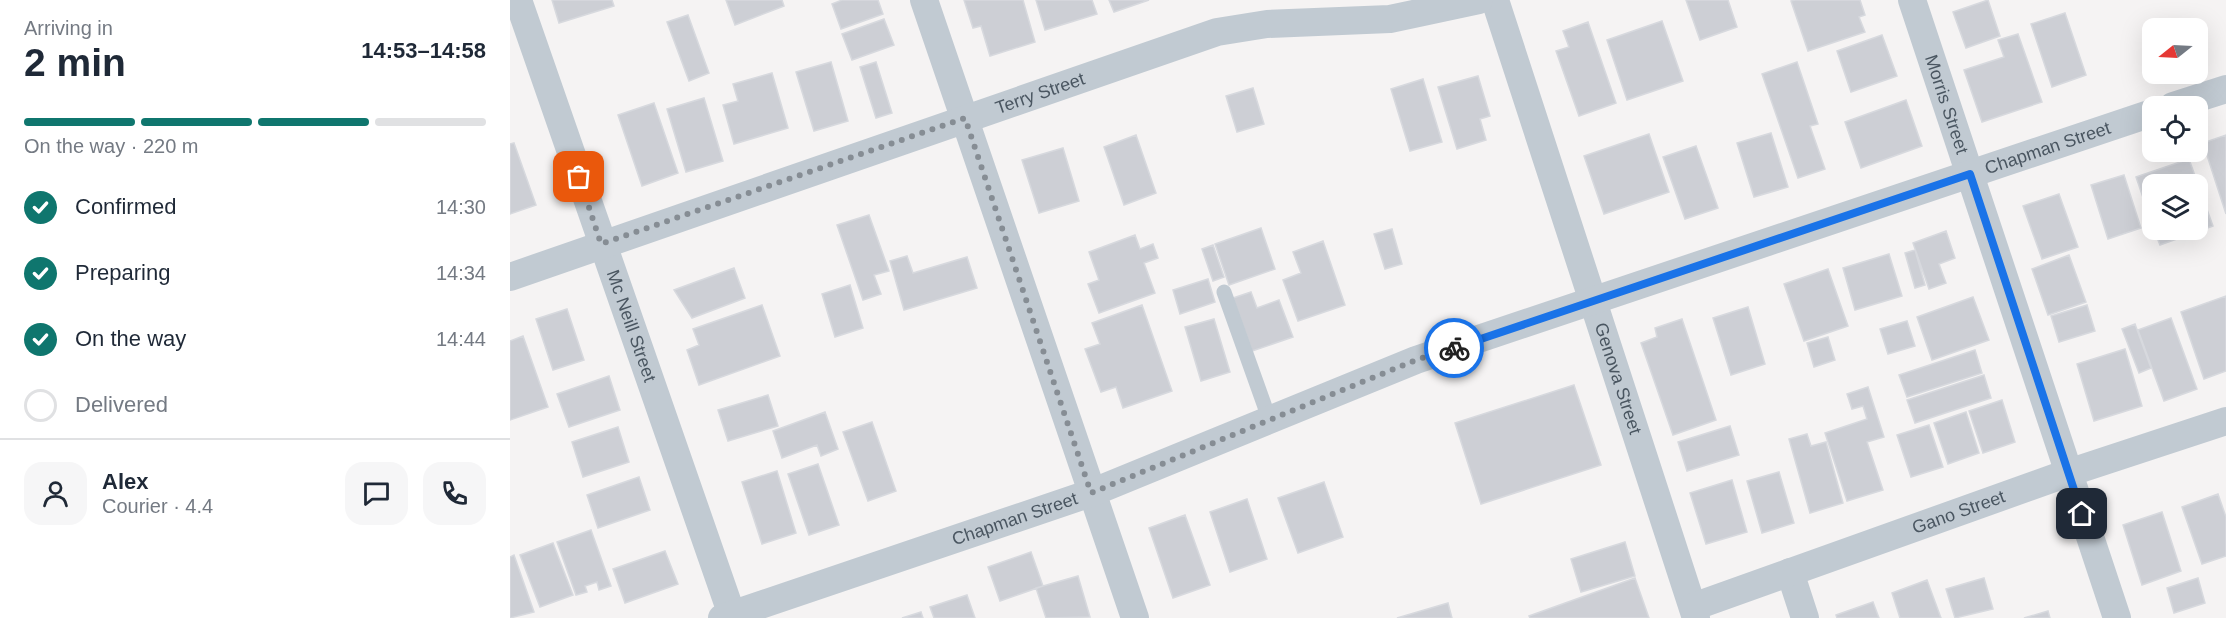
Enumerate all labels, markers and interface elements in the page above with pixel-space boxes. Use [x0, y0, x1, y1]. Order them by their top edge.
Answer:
text: Arriving in [24, 17, 113, 39]
north arrow [2142, 18, 2208, 84]
map controls [2142, 18, 2208, 240]
text: 14:53–14:58 [361, 38, 486, 63]
text: 2 min [24, 41, 126, 84]
street label: Morris Street [1921, 52, 1972, 156]
street label: Terry Street [993, 69, 1087, 118]
button: locate [2142, 96, 2208, 162]
street label: Chapman Street [1982, 118, 2113, 178]
text: On the way · 220 m [24, 135, 199, 157]
pin [553, 151, 604, 202]
icon: bag [562, 160, 595, 193]
button: layers [2142, 174, 2208, 240]
icon: check [24, 191, 57, 224]
text: Confirmed [75, 194, 176, 219]
text: 14:30 [436, 196, 486, 218]
icon: check [24, 257, 57, 290]
text: Preparing [75, 260, 170, 285]
text: 14:34 [436, 262, 486, 284]
street label: Mc Neill Street [603, 267, 660, 384]
courier [1424, 318, 1484, 378]
street label: Genova Street [1591, 320, 1646, 437]
icon: check [24, 323, 57, 356]
text: On the way [75, 326, 186, 351]
text: 14:44 [436, 328, 486, 350]
icon: bike [1438, 332, 1471, 365]
text: Delivered [75, 392, 168, 417]
button: person [24, 462, 87, 525]
button: chat [345, 462, 408, 525]
button: phone [423, 462, 486, 525]
text: Alex [102, 469, 148, 494]
street label: Gano Street [1909, 486, 2008, 538]
street label: Chapman Street [949, 488, 1080, 549]
pin [2056, 488, 2107, 539]
text: Courier · 4.4 [102, 495, 213, 517]
icon: home [2065, 497, 2098, 530]

